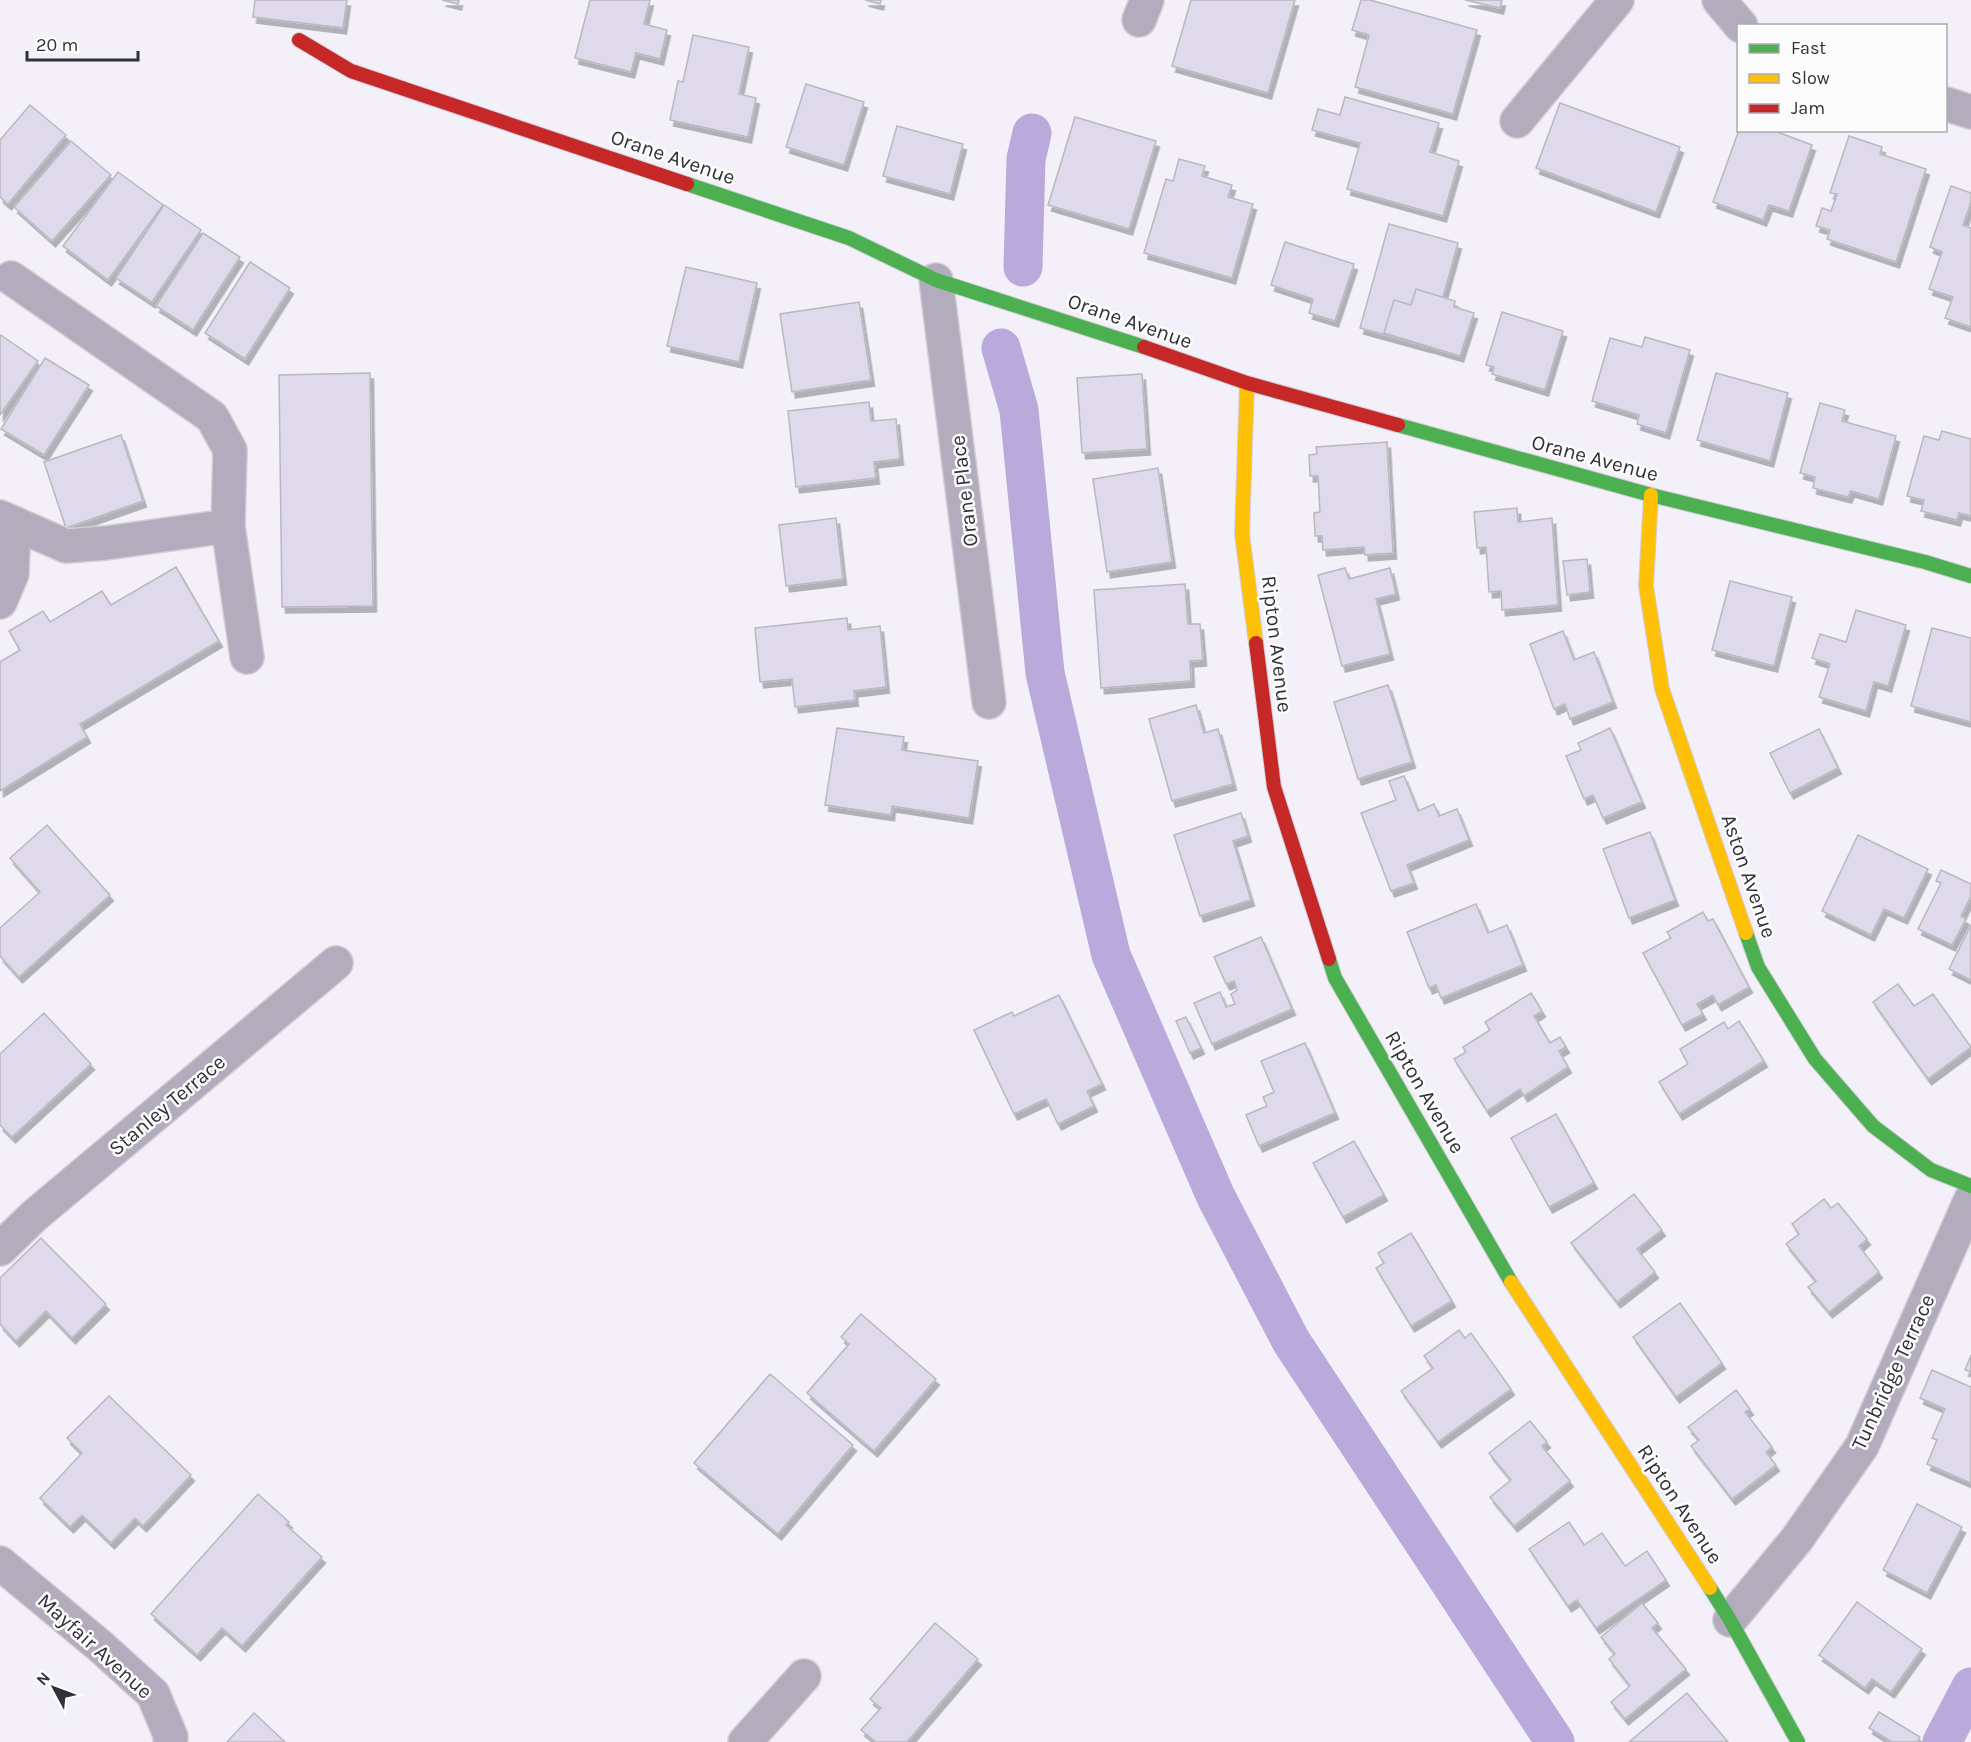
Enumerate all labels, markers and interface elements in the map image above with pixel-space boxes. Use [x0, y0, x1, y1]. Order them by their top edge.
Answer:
scale bar [27, 24, 138, 62]
legend [1737, 24, 1947, 132]
text: 20 m [36, 34, 78, 56]
text: Fast [1791, 37, 1826, 59]
text: Slow [1791, 67, 1830, 89]
text: Jam [1791, 97, 1825, 119]
street label: Orane Avenue [608, 124, 738, 190]
street label: Orane Avenue [1065, 288, 1195, 354]
street label: Orane Avenue [1529, 430, 1661, 486]
street label: Orane Place [945, 434, 983, 548]
street label: Ripton Avenue [1257, 574, 1297, 714]
street label: Aston Avenue [1717, 811, 1781, 941]
street label: Ripton Avenue [1380, 1026, 1470, 1158]
street label: Stanley Terrace [104, 1049, 230, 1161]
street label: Tunbridge Terrace [1846, 1290, 1940, 1454]
street label: Ripton Avenue [1632, 1440, 1728, 1568]
street label: Mayfair Avenue [33, 1588, 157, 1704]
north arrow [24, 1658, 84, 1718]
text: N [32, 1668, 54, 1689]

